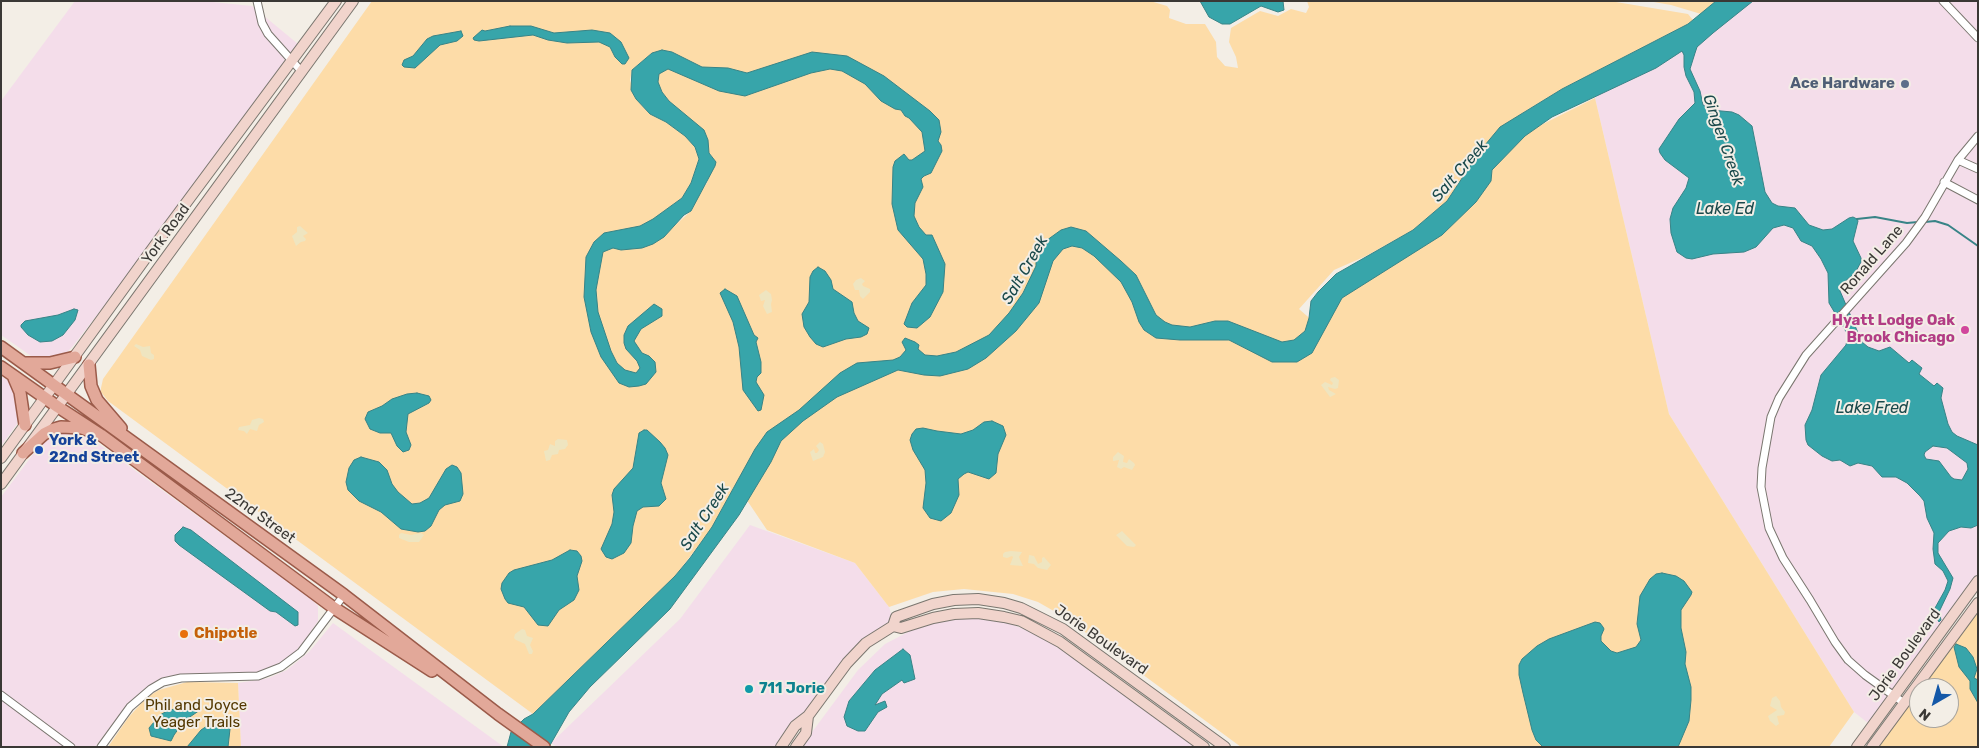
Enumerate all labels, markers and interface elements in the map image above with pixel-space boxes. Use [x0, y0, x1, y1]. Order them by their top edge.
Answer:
place label: Ace Hardware [1790, 75, 1895, 93]
marker: Ace Hardware [1899, 78, 1911, 90]
water label: Ginger Creek [1698, 92, 1748, 188]
water label: Salt Creek [1428, 136, 1492, 206]
water label: Lake Ed [1696, 199, 1754, 219]
street label: York Road [138, 201, 194, 267]
street label: Ronald Lane [1837, 222, 1907, 298]
water label: Salt Creek [998, 232, 1052, 308]
place label: Hyatt Lodge Oak Brook Chicago [1832, 312, 1955, 347]
marker: Hyatt Lodge Oak Brook Chicago [1959, 324, 1971, 336]
water label: Lake Fred [1836, 398, 1908, 418]
place label: York & 22nd Street [49, 432, 139, 467]
marker: York & 22nd Street [33, 444, 45, 456]
water label: Salt Creek [676, 480, 734, 554]
street label: 22nd Street [221, 484, 299, 548]
street label: Jorie Boulevard [1051, 601, 1151, 679]
street label: Jorie Boulevard [1865, 605, 1945, 705]
place label: Chipotle [194, 625, 257, 643]
marker: Chipotle [178, 628, 190, 640]
north arrow [1909, 678, 1959, 728]
place label: 711 Jorie [759, 680, 825, 698]
marker: 711 Jorie [743, 683, 755, 695]
park label: Phil and Joyce Yeager Trails [145, 697, 247, 732]
text: N [1916, 705, 1934, 724]

